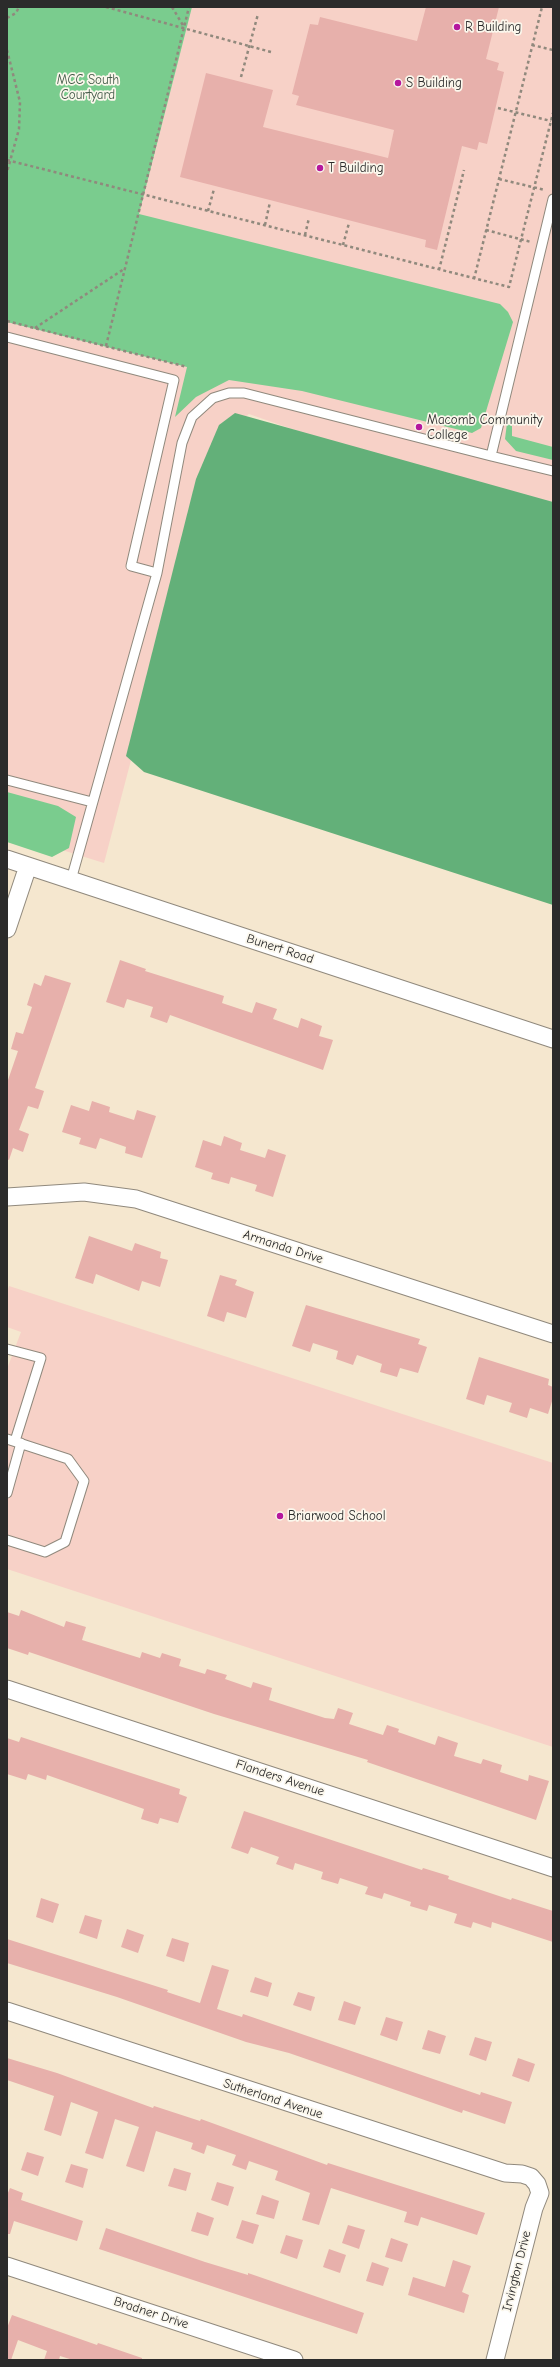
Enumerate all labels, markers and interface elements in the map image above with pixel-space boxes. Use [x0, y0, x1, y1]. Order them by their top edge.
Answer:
place label: R Building [465, 19, 522, 35]
marker: R Building [452, 22, 462, 32]
park label: MCC South Courtyard [57, 72, 119, 103]
place label: S Building [406, 75, 462, 91]
marker: S Building [393, 78, 403, 88]
place label: T Building [328, 160, 384, 176]
marker: T Building [315, 163, 325, 173]
place label: Macomb Community College [427, 412, 542, 443]
marker: Macomb Community College [414, 422, 424, 432]
street label: Bunert Road [244, 931, 316, 967]
street label: Armanda Drive [241, 1227, 325, 1267]
place label: Briarwood School [288, 1508, 386, 1524]
marker: Briarwood School [275, 1511, 285, 1521]
street label: Flanders Avenue [234, 1756, 326, 1800]
street label: Sutherland Avenue [221, 2076, 325, 2122]
street label: Irvington Drive [499, 2229, 535, 2313]
street label: Bradner Drive [112, 2294, 190, 2332]

